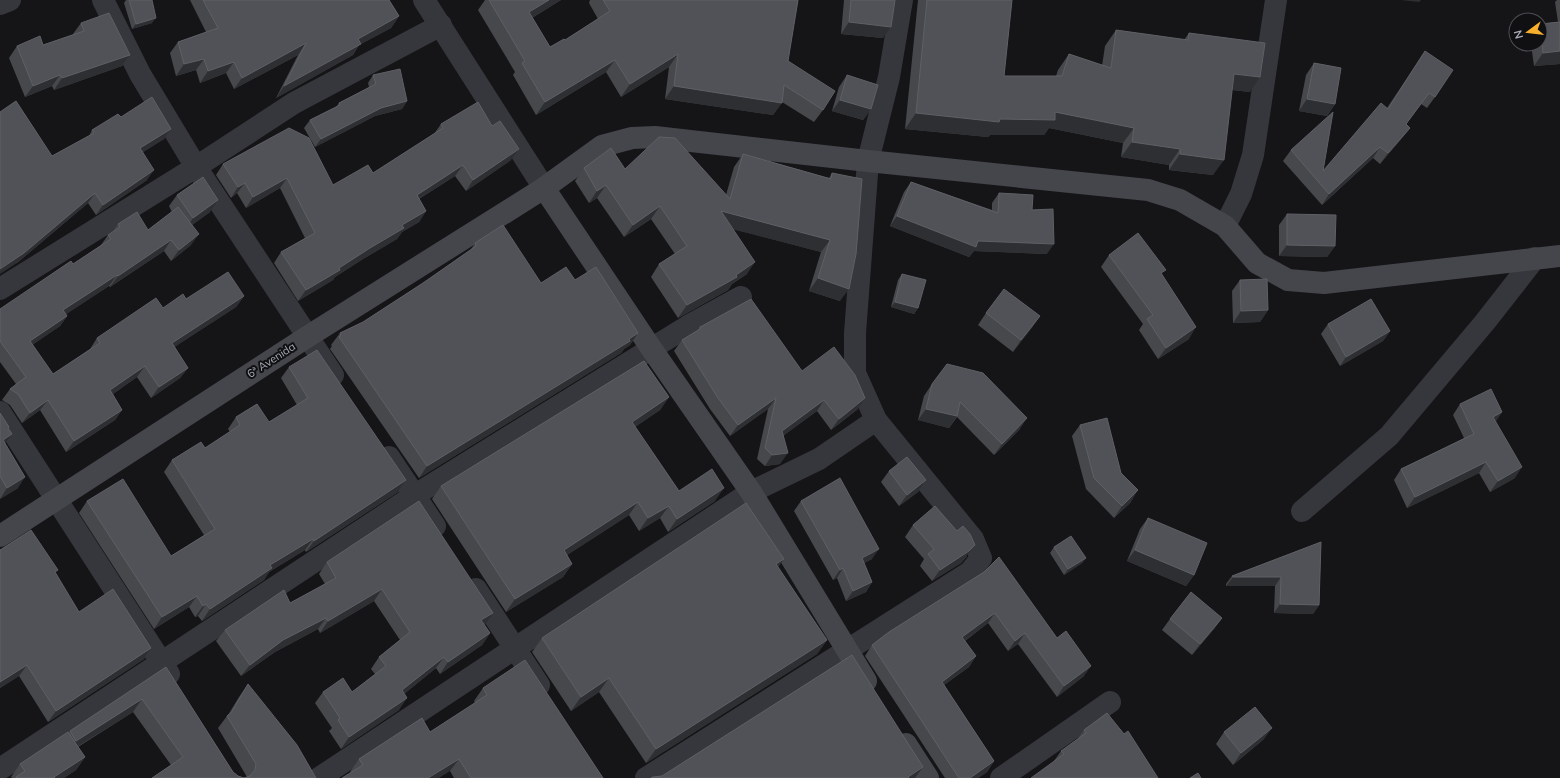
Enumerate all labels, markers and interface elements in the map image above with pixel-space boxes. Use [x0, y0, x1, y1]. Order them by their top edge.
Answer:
north arrow [1508, 12, 1548, 52]
text: N [1511, 29, 1526, 40]
street label: 6ª Avenida [244, 339, 298, 381]

